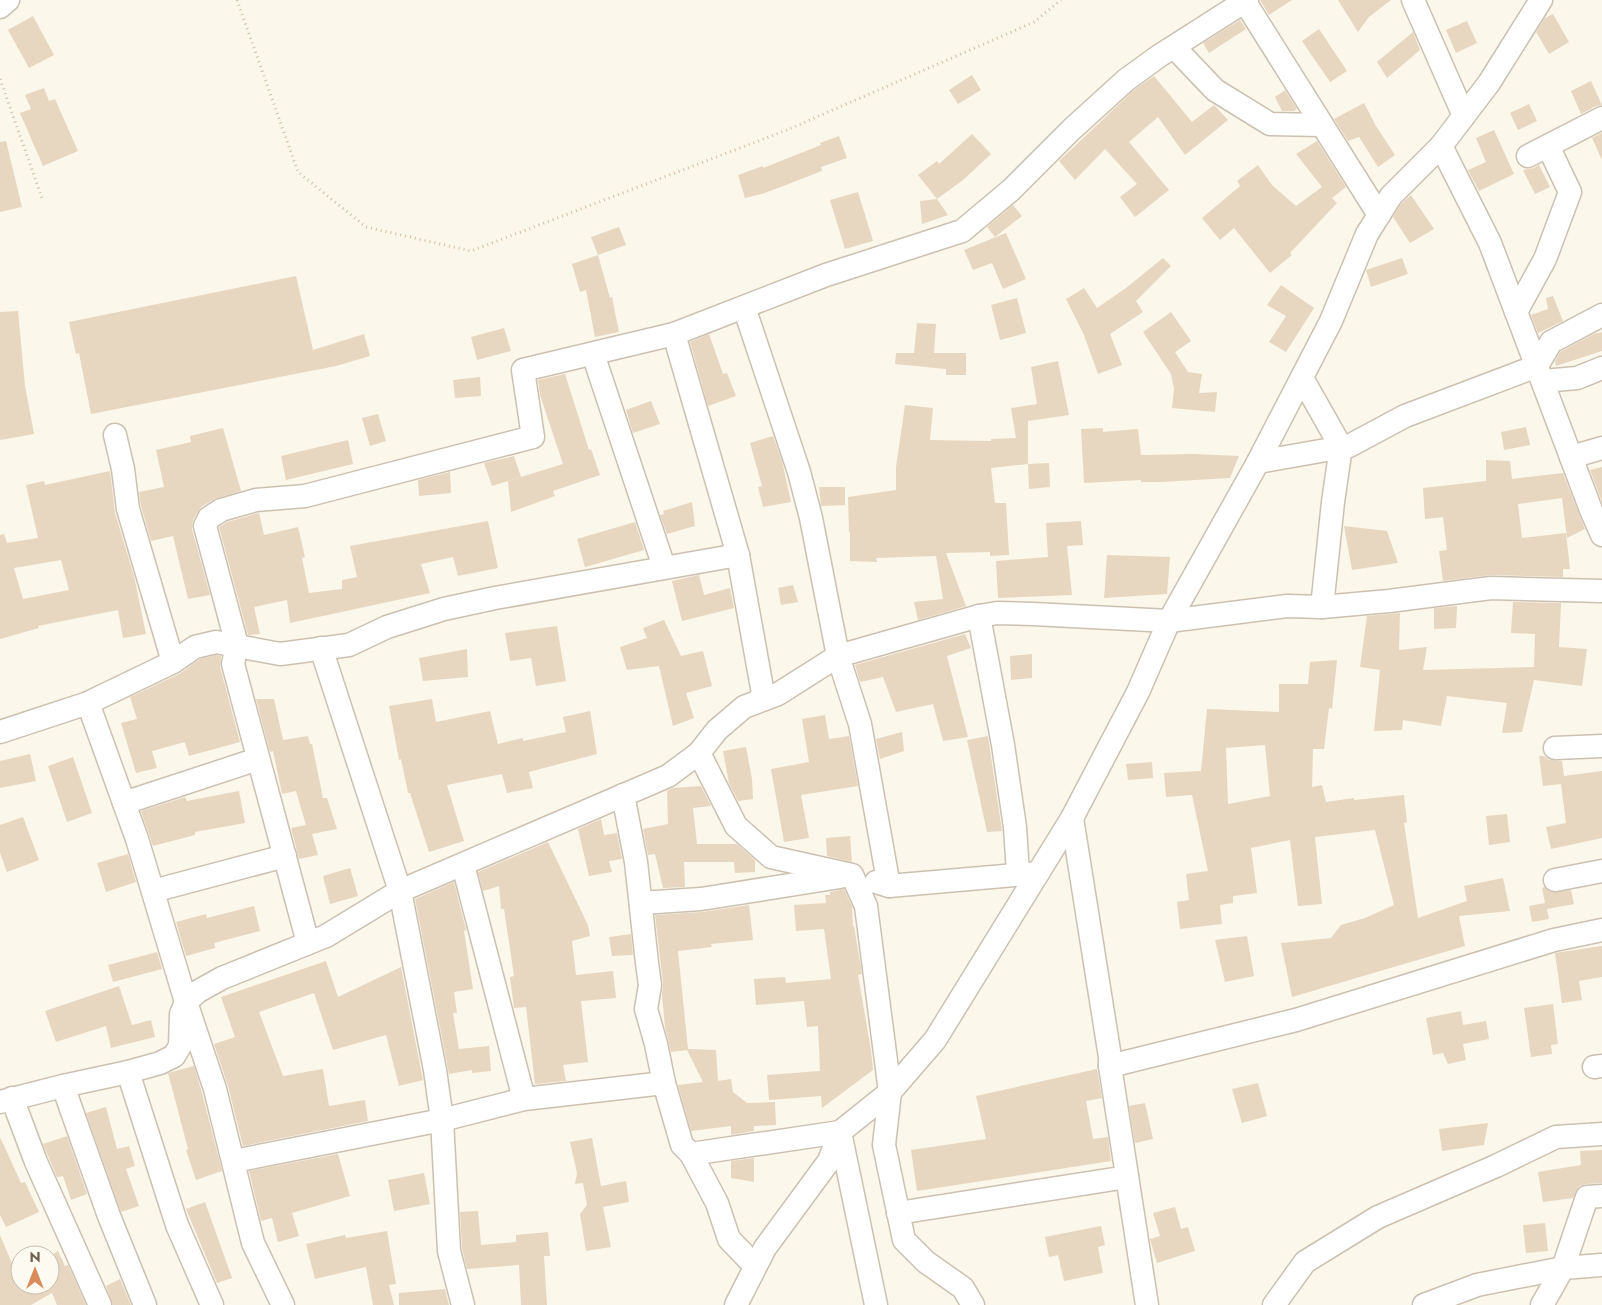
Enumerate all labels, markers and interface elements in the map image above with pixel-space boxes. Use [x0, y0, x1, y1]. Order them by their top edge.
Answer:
north arrow [10, 1245, 60, 1295]
text: N [29, 1247, 41, 1267]

